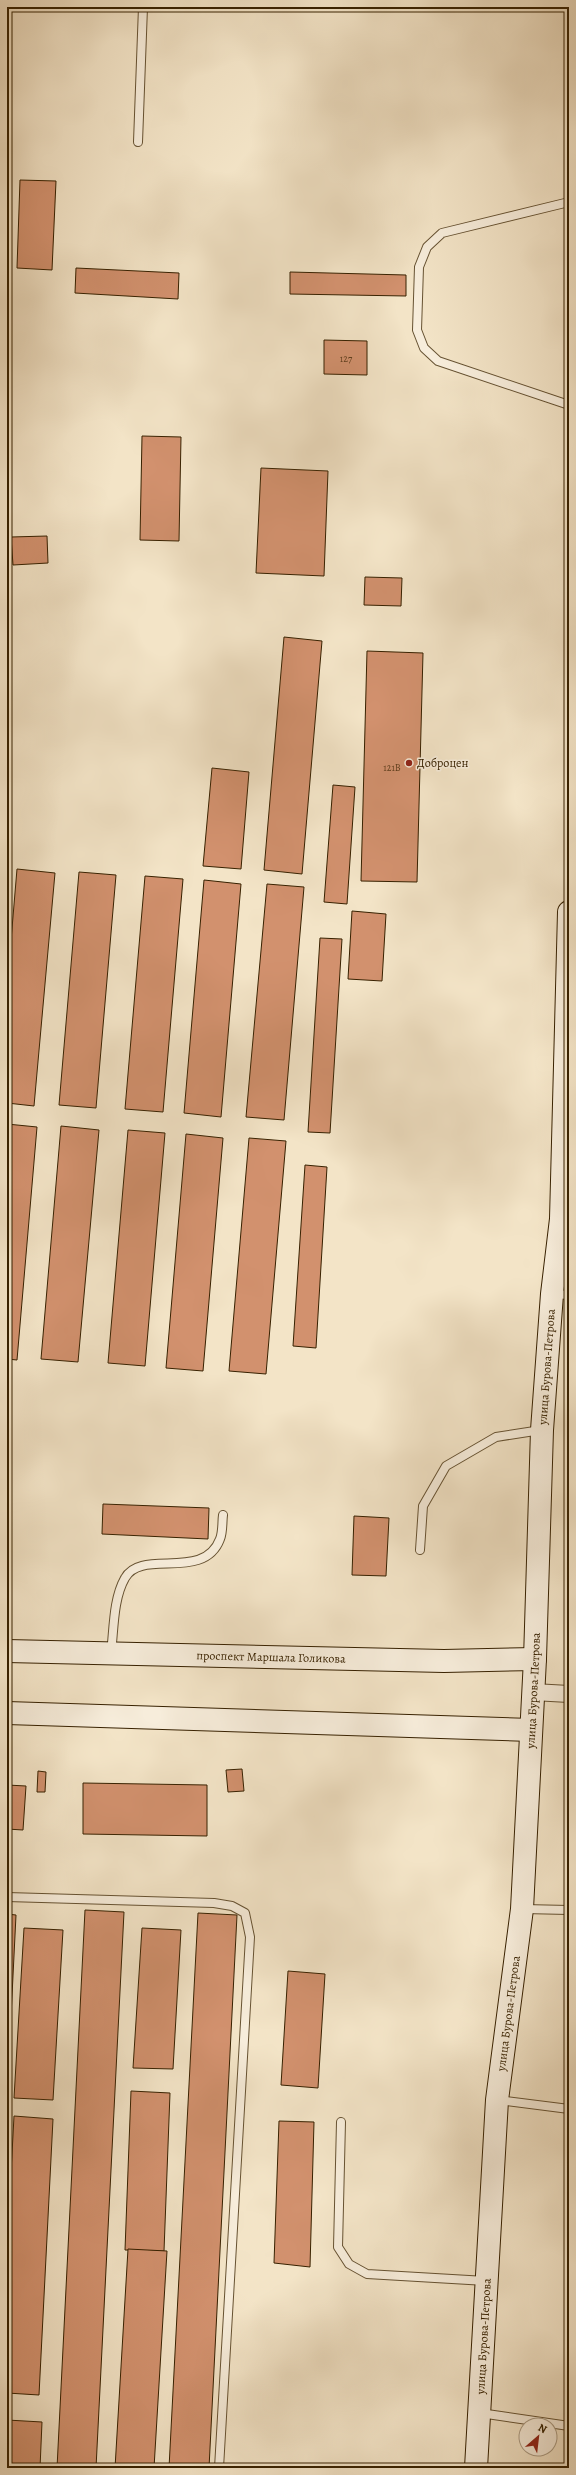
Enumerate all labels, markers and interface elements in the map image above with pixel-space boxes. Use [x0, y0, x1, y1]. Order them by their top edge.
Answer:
house number: 127 [340, 352, 353, 365]
place label: Доброцен [417, 755, 469, 771]
marker: Доброцен [404, 758, 414, 768]
house number: 121В [383, 761, 401, 774]
street label: улица Бурова-Петрова [534, 1308, 559, 1426]
street label: улица Бурова-Петрова [522, 1632, 544, 1750]
street label: проспект Маршала Голикова [196, 1647, 346, 1667]
street label: улица Бурова-Петрова [493, 1954, 524, 2073]
street label: улица Бурова-Петрова [472, 2277, 495, 2396]
north arrow [518, 2417, 558, 2457]
text: N [535, 2420, 550, 2437]

